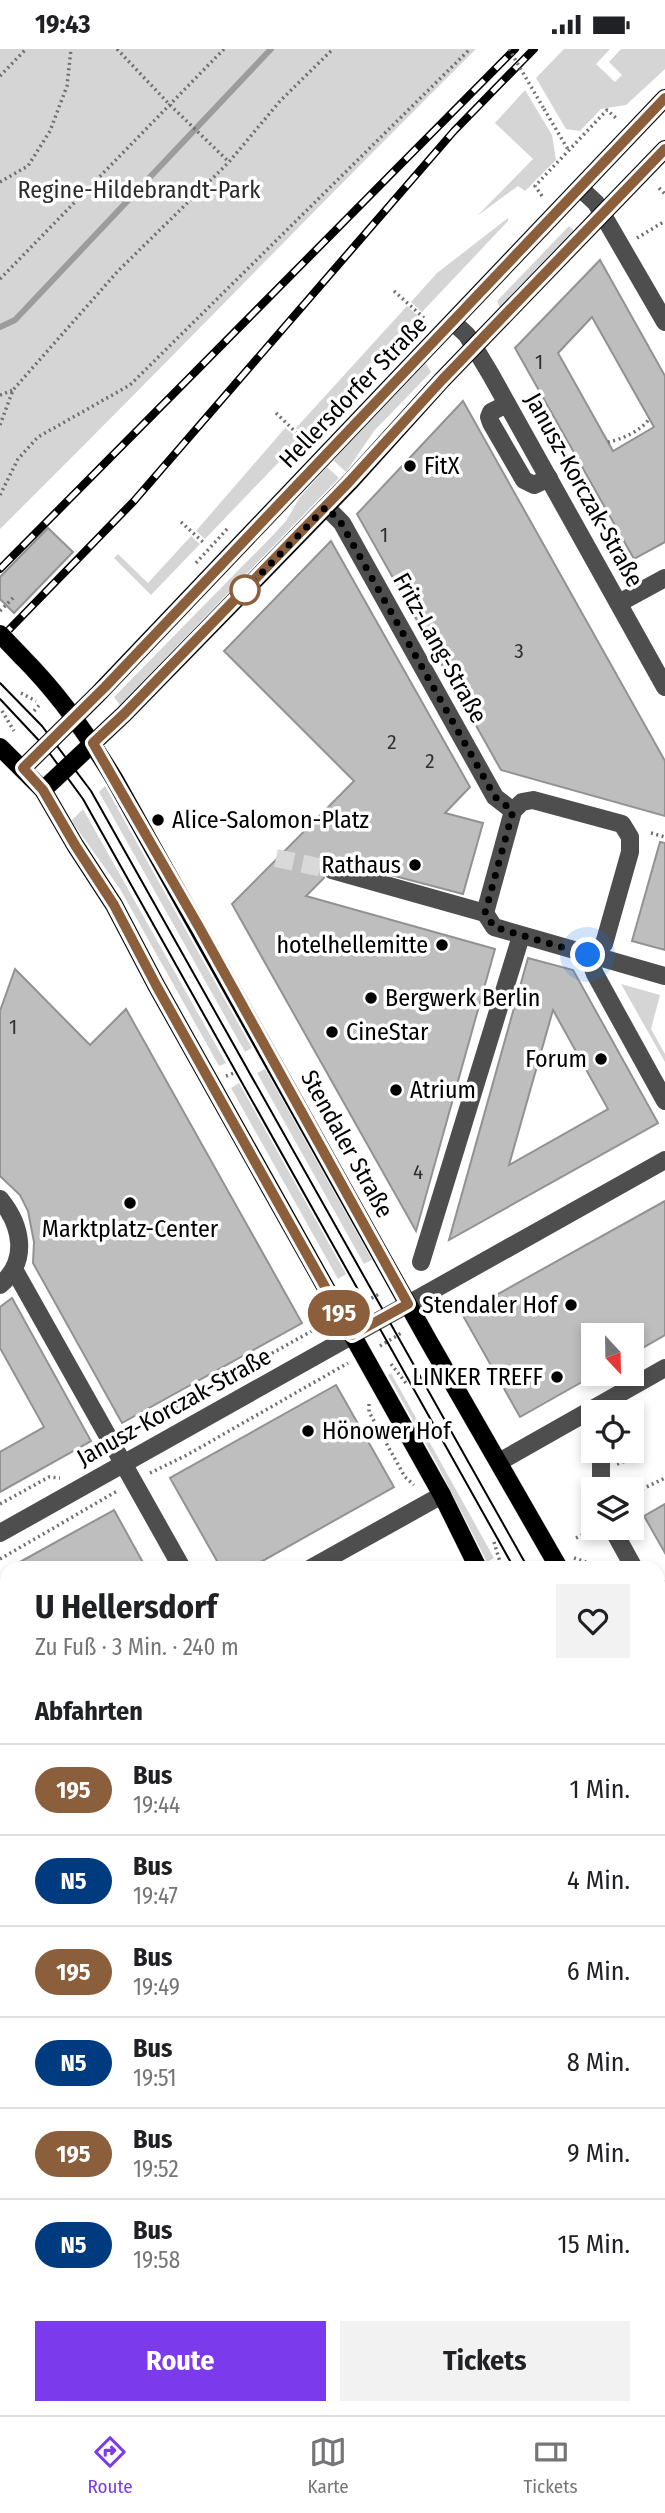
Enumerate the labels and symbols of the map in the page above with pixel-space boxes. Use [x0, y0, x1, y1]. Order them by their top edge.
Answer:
park label: Regine-Hildebrandt-Park [18, 176, 261, 204]
street label: Hellersdorfer Straße [274, 310, 432, 474]
house number: 1 [535, 349, 543, 375]
street label: Janusz-Korczak-Straße [519, 388, 649, 592]
place label: FitX [424, 452, 460, 480]
marker: FitX [402, 458, 418, 474]
house number: 1 [380, 522, 388, 548]
street label: Fritz-Lang-Straße [387, 568, 493, 728]
unlabelled marker [230, 575, 260, 605]
house number: 3 [514, 638, 524, 664]
house number: 2 [387, 729, 397, 755]
house number: 2 [425, 748, 435, 774]
place label: Alice-Salomon-Platz [172, 806, 369, 834]
marker: Alice-Salomon-Platz [150, 812, 166, 828]
place label: Rathaus [321, 851, 401, 879]
marker: Rathaus [407, 857, 423, 873]
place label: hotelhellemitte [276, 931, 428, 959]
marker: hotelhellemitte [434, 937, 450, 953]
your location [570, 937, 605, 972]
place label: Bergwerk Berlin [385, 984, 540, 1012]
marker: Bergwerk Berlin [363, 990, 379, 1006]
house number: 1 [9, 1014, 17, 1040]
place label: CineStar [346, 1018, 429, 1046]
marker: CineStar [324, 1024, 340, 1040]
place label: Forum [525, 1045, 587, 1073]
marker: Forum [593, 1051, 609, 1067]
street label: Stendaler Straße [295, 1065, 399, 1223]
place label: Atrium [410, 1076, 476, 1104]
marker: Atrium [388, 1082, 404, 1098]
house number: 4 [413, 1159, 423, 1185]
marker: Marktplatz-Center [122, 1195, 138, 1211]
place label: Marktplatz-Center [42, 1215, 219, 1243]
line badge: 195 [299, 1290, 379, 1336]
place label: Stendaler Hof [422, 1291, 559, 1319]
marker: Stendaler Hof [563, 1297, 579, 1313]
north arrow [581, 1323, 644, 1386]
street label: Janusz-Korczak-Straße [72, 1342, 276, 1472]
place label: LINKER TREFF [412, 1363, 543, 1391]
marker: LINKER TREFF [549, 1369, 565, 1385]
place label: Hönower Hof [322, 1417, 452, 1445]
marker: Hönower Hof [300, 1423, 316, 1439]

